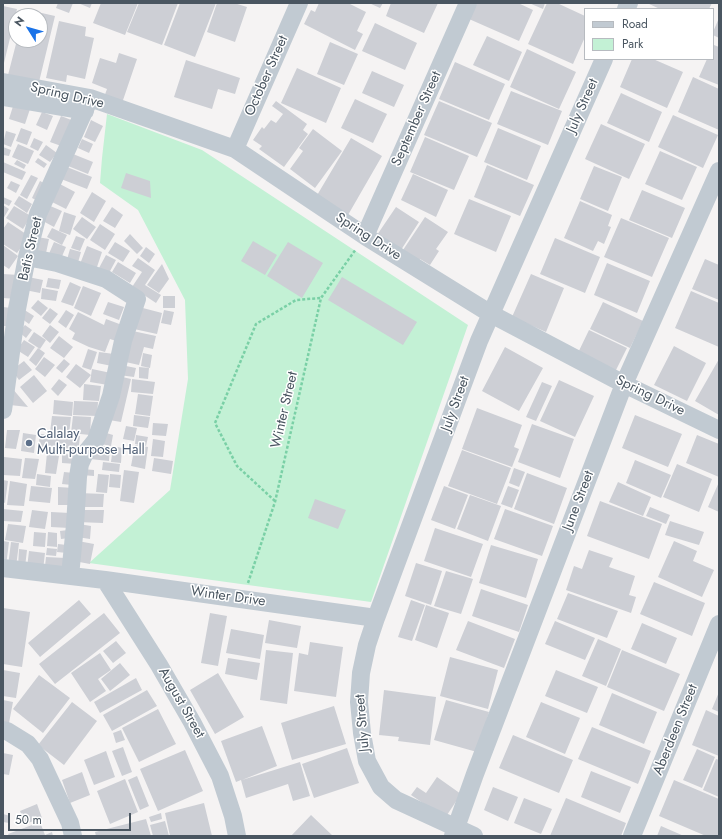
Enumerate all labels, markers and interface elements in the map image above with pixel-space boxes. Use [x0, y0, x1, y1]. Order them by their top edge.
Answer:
north arrow [8, 8, 48, 48]
legend [584, 8, 714, 60]
text: N [10, 13, 28, 30]
text: Road [622, 15, 648, 33]
street label: October Street [242, 33, 292, 119]
text: Park [622, 35, 643, 53]
street label: September Street [389, 69, 445, 169]
street label: July Street [564, 76, 602, 136]
street label: Spring Drive [29, 79, 105, 113]
street label: Spring Drive [332, 210, 404, 264]
street label: Batis Street [16, 216, 46, 282]
street label: Winter Street [268, 370, 302, 450]
street label: Spring Drive [613, 372, 687, 420]
street label: July Street [438, 374, 474, 434]
place label: Calalay Multi-purpose Hall [37, 427, 145, 460]
marker: Calalay Multi-purpose Hall [24, 438, 34, 448]
street label: June Street [560, 469, 598, 533]
street label: Winter Drive [189, 583, 267, 611]
street label: August Street [154, 665, 208, 741]
street label: Aberdeen Street [650, 682, 702, 778]
street label: July Street [352, 694, 374, 752]
scale bar [10, 805, 133, 831]
text: 50 m [15, 811, 42, 829]

